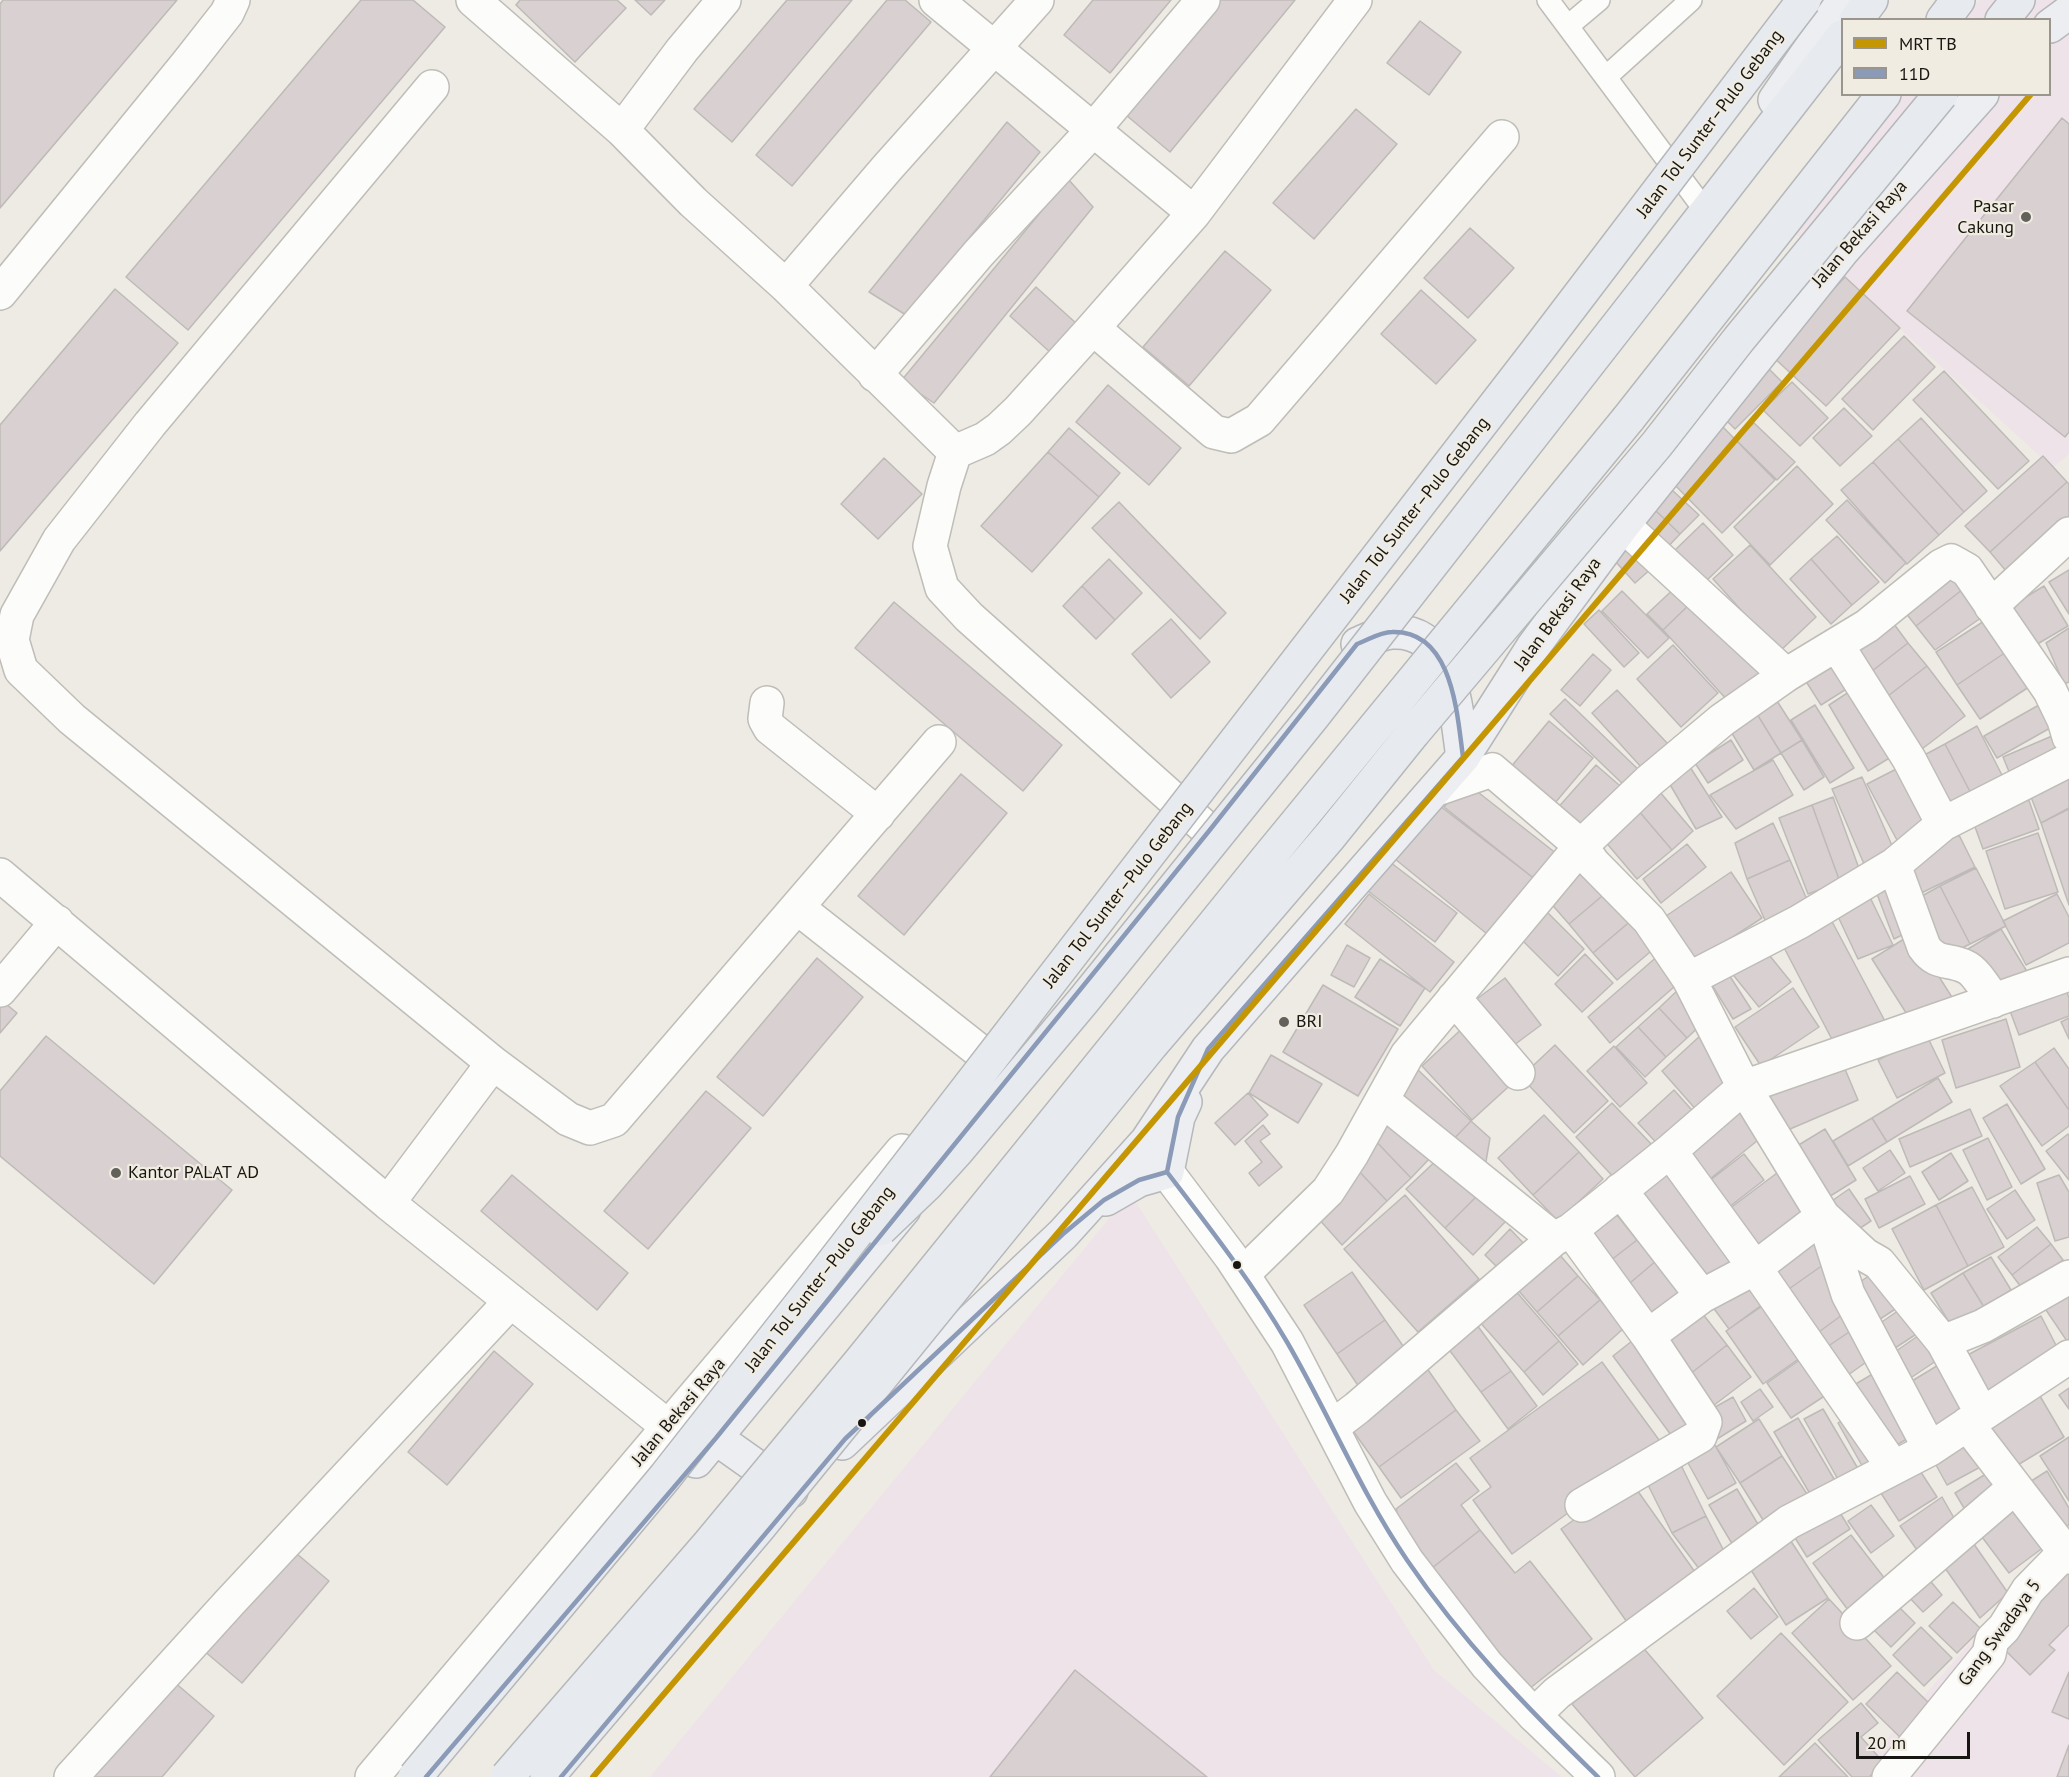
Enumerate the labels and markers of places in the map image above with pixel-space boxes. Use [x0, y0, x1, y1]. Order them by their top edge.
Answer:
place label: Pasar Cakung [1957, 196, 2014, 238]
marker: Pasar Cakung [2019, 210, 2033, 224]
place label: BRI [1296, 1011, 1322, 1033]
marker: BRI [1277, 1015, 1291, 1029]
place label: Kantor PALAT AD [128, 1162, 259, 1184]
marker: Kantor PALAT AD [109, 1166, 123, 1180]
unlabelled marker [1231, 1259, 1243, 1271]
unlabelled marker [856, 1417, 868, 1429]

